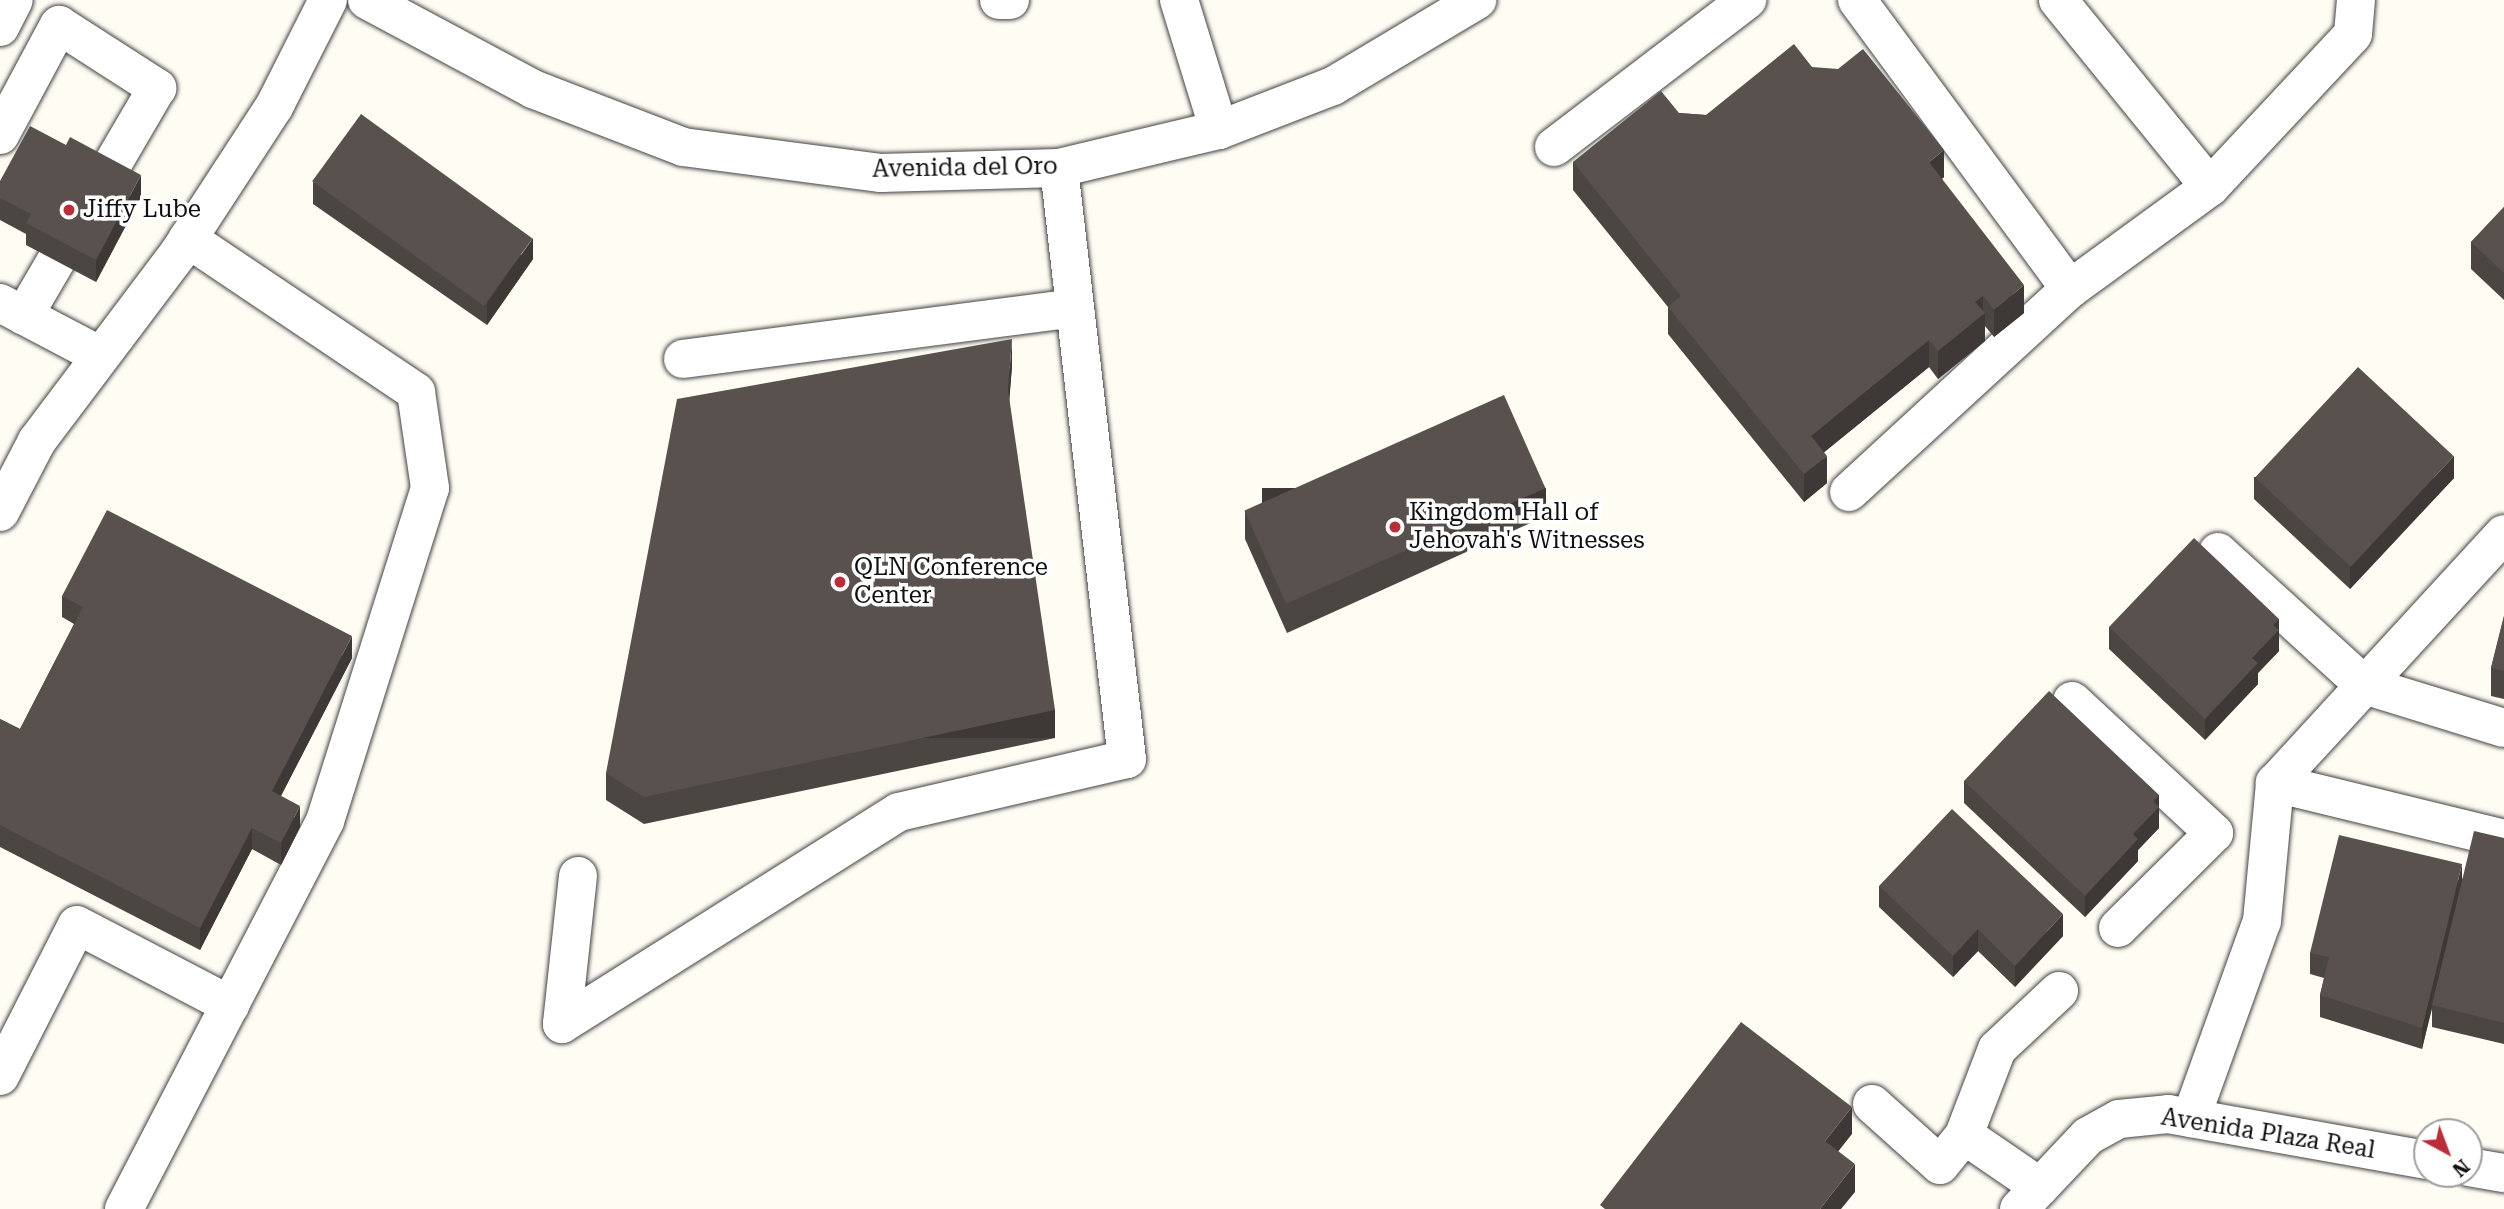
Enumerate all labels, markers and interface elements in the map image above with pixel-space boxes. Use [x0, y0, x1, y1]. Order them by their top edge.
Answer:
street label: Avenida del Oro [872, 152, 1058, 184]
place label: Jiffy Lube [83, 196, 201, 224]
marker: Jiffy Lube [61, 202, 77, 218]
place label: Kingdom Hall of Jehovah's Witnesses [1409, 499, 1645, 555]
marker: Kingdom Hall of Jehovah's Witnesses [1387, 519, 1403, 535]
place label: QLN Conference Center [854, 554, 1048, 610]
marker: QLN Conference Center [832, 574, 848, 590]
street label: Avenida Plaza Real [2159, 1103, 2377, 1165]
north arrow [2413, 1118, 2483, 1188]
text: N [2448, 1154, 2474, 1181]

